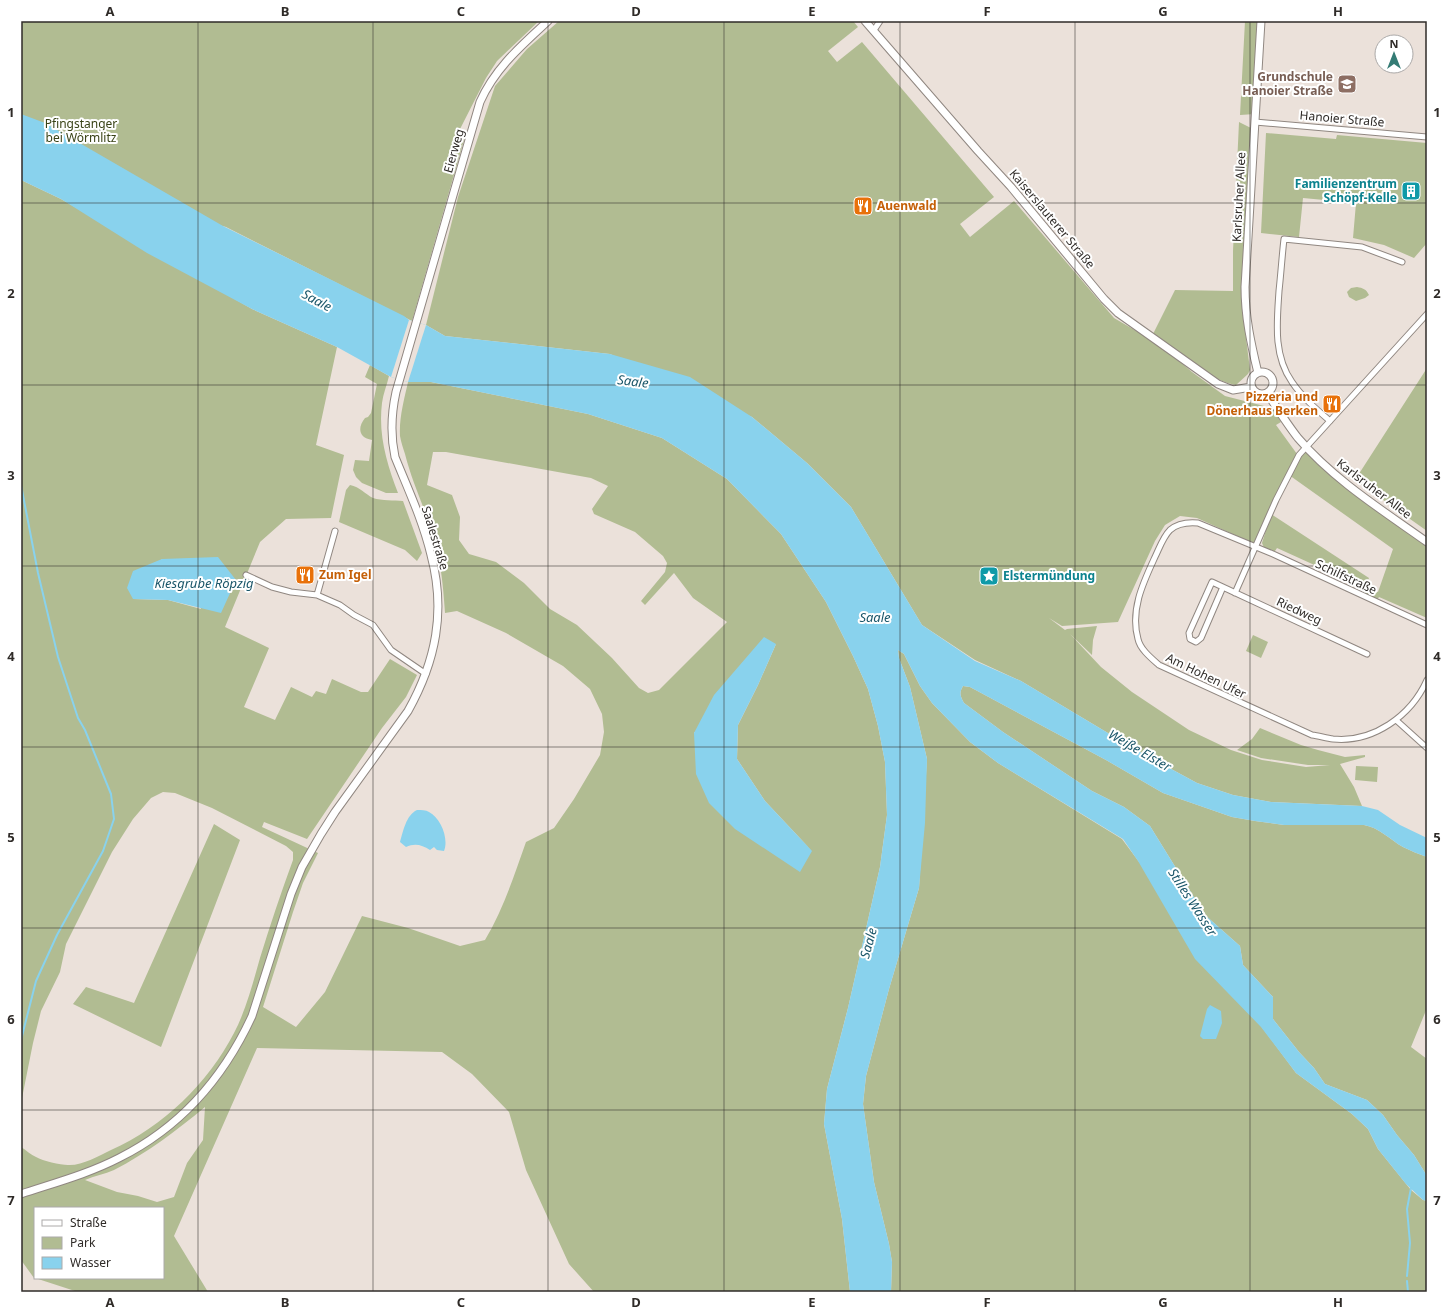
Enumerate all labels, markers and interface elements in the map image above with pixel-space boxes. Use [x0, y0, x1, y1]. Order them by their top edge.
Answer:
text: A [106, 2, 115, 20]
text: B [281, 2, 289, 20]
text: C [457, 2, 465, 20]
text: D [631, 2, 641, 20]
text: E [808, 2, 816, 20]
text: F [983, 2, 991, 20]
text: G [1158, 2, 1168, 20]
text: H [1333, 2, 1343, 20]
north arrow [1374, 34, 1414, 74]
text: N [1390, 36, 1398, 51]
place label: Grundschule Hanoier Straße [1242, 68, 1333, 99]
school or university icon: Grundschule Hanoier Straße [1336, 73, 1358, 95]
text: 1 [7, 103, 15, 121]
text: 1 [1433, 103, 1441, 121]
street label: Hanoier Straße [1299, 106, 1385, 131]
park label: Pfingstanger bei Wörmlitz [45, 115, 117, 146]
street label: Eierweg [439, 127, 468, 175]
street label: Karlsruher Allee [1228, 151, 1249, 242]
street label: Kaiserslauterer Straße [1006, 165, 1099, 272]
place label: Familienzentrum Schöpf-Kelle [1295, 175, 1397, 206]
building icon: Familienzentrum Schöpf-Kelle [1400, 180, 1422, 202]
restaurant icon: Auenwald [852, 195, 874, 217]
place label: Auenwald [877, 197, 937, 214]
text: 2 [7, 284, 15, 302]
text: 2 [1433, 284, 1441, 302]
water label: Saale [299, 285, 335, 316]
water label: Saale [616, 370, 650, 392]
place label: Pizzeria und Dönerhaus Berken [1207, 388, 1318, 419]
restaurant icon: Pizzeria und Dönerhaus Berken [1321, 393, 1343, 415]
street label: Karlsruher Allee [1333, 455, 1416, 523]
text: 3 [7, 466, 15, 484]
text: 3 [1433, 466, 1441, 484]
street label: Saalestraße [418, 504, 453, 572]
street label: Schilfstraße [1313, 555, 1380, 598]
restaurant icon: Zum Igel [294, 564, 316, 586]
place icon: Elstermündung [978, 565, 1000, 587]
place label: Zum Igel [319, 566, 372, 583]
place label: Elstermündung [1003, 567, 1095, 584]
water label: Kiesgrube Röpzig [154, 574, 254, 592]
street label: Riedweg [1274, 593, 1325, 628]
water label: Saale [859, 608, 891, 626]
text: 4 [7, 647, 15, 665]
text: 4 [1433, 647, 1441, 665]
street label: Am Hohen Ufer [1163, 649, 1249, 702]
water label: Weiße Elster [1105, 725, 1175, 776]
text: 5 [7, 828, 15, 846]
text: 5 [1433, 828, 1441, 846]
water label: Stilles Wasser [1164, 865, 1222, 940]
water label: Saale [855, 925, 881, 960]
text: 6 [7, 1010, 15, 1028]
text: 6 [1433, 1010, 1441, 1028]
text: 7 [7, 1191, 15, 1209]
text: 7 [1433, 1191, 1441, 1209]
legend [34, 1207, 164, 1279]
text: Straße [70, 1214, 107, 1231]
text: Park [70, 1234, 96, 1251]
text: Wasser [70, 1254, 111, 1271]
text: A [106, 1293, 115, 1311]
text: B [281, 1293, 289, 1311]
text: C [457, 1293, 465, 1311]
text: D [631, 1293, 641, 1311]
text: E [808, 1293, 816, 1311]
text: F [983, 1293, 991, 1311]
text: G [1158, 1293, 1168, 1311]
text: H [1333, 1293, 1343, 1311]

